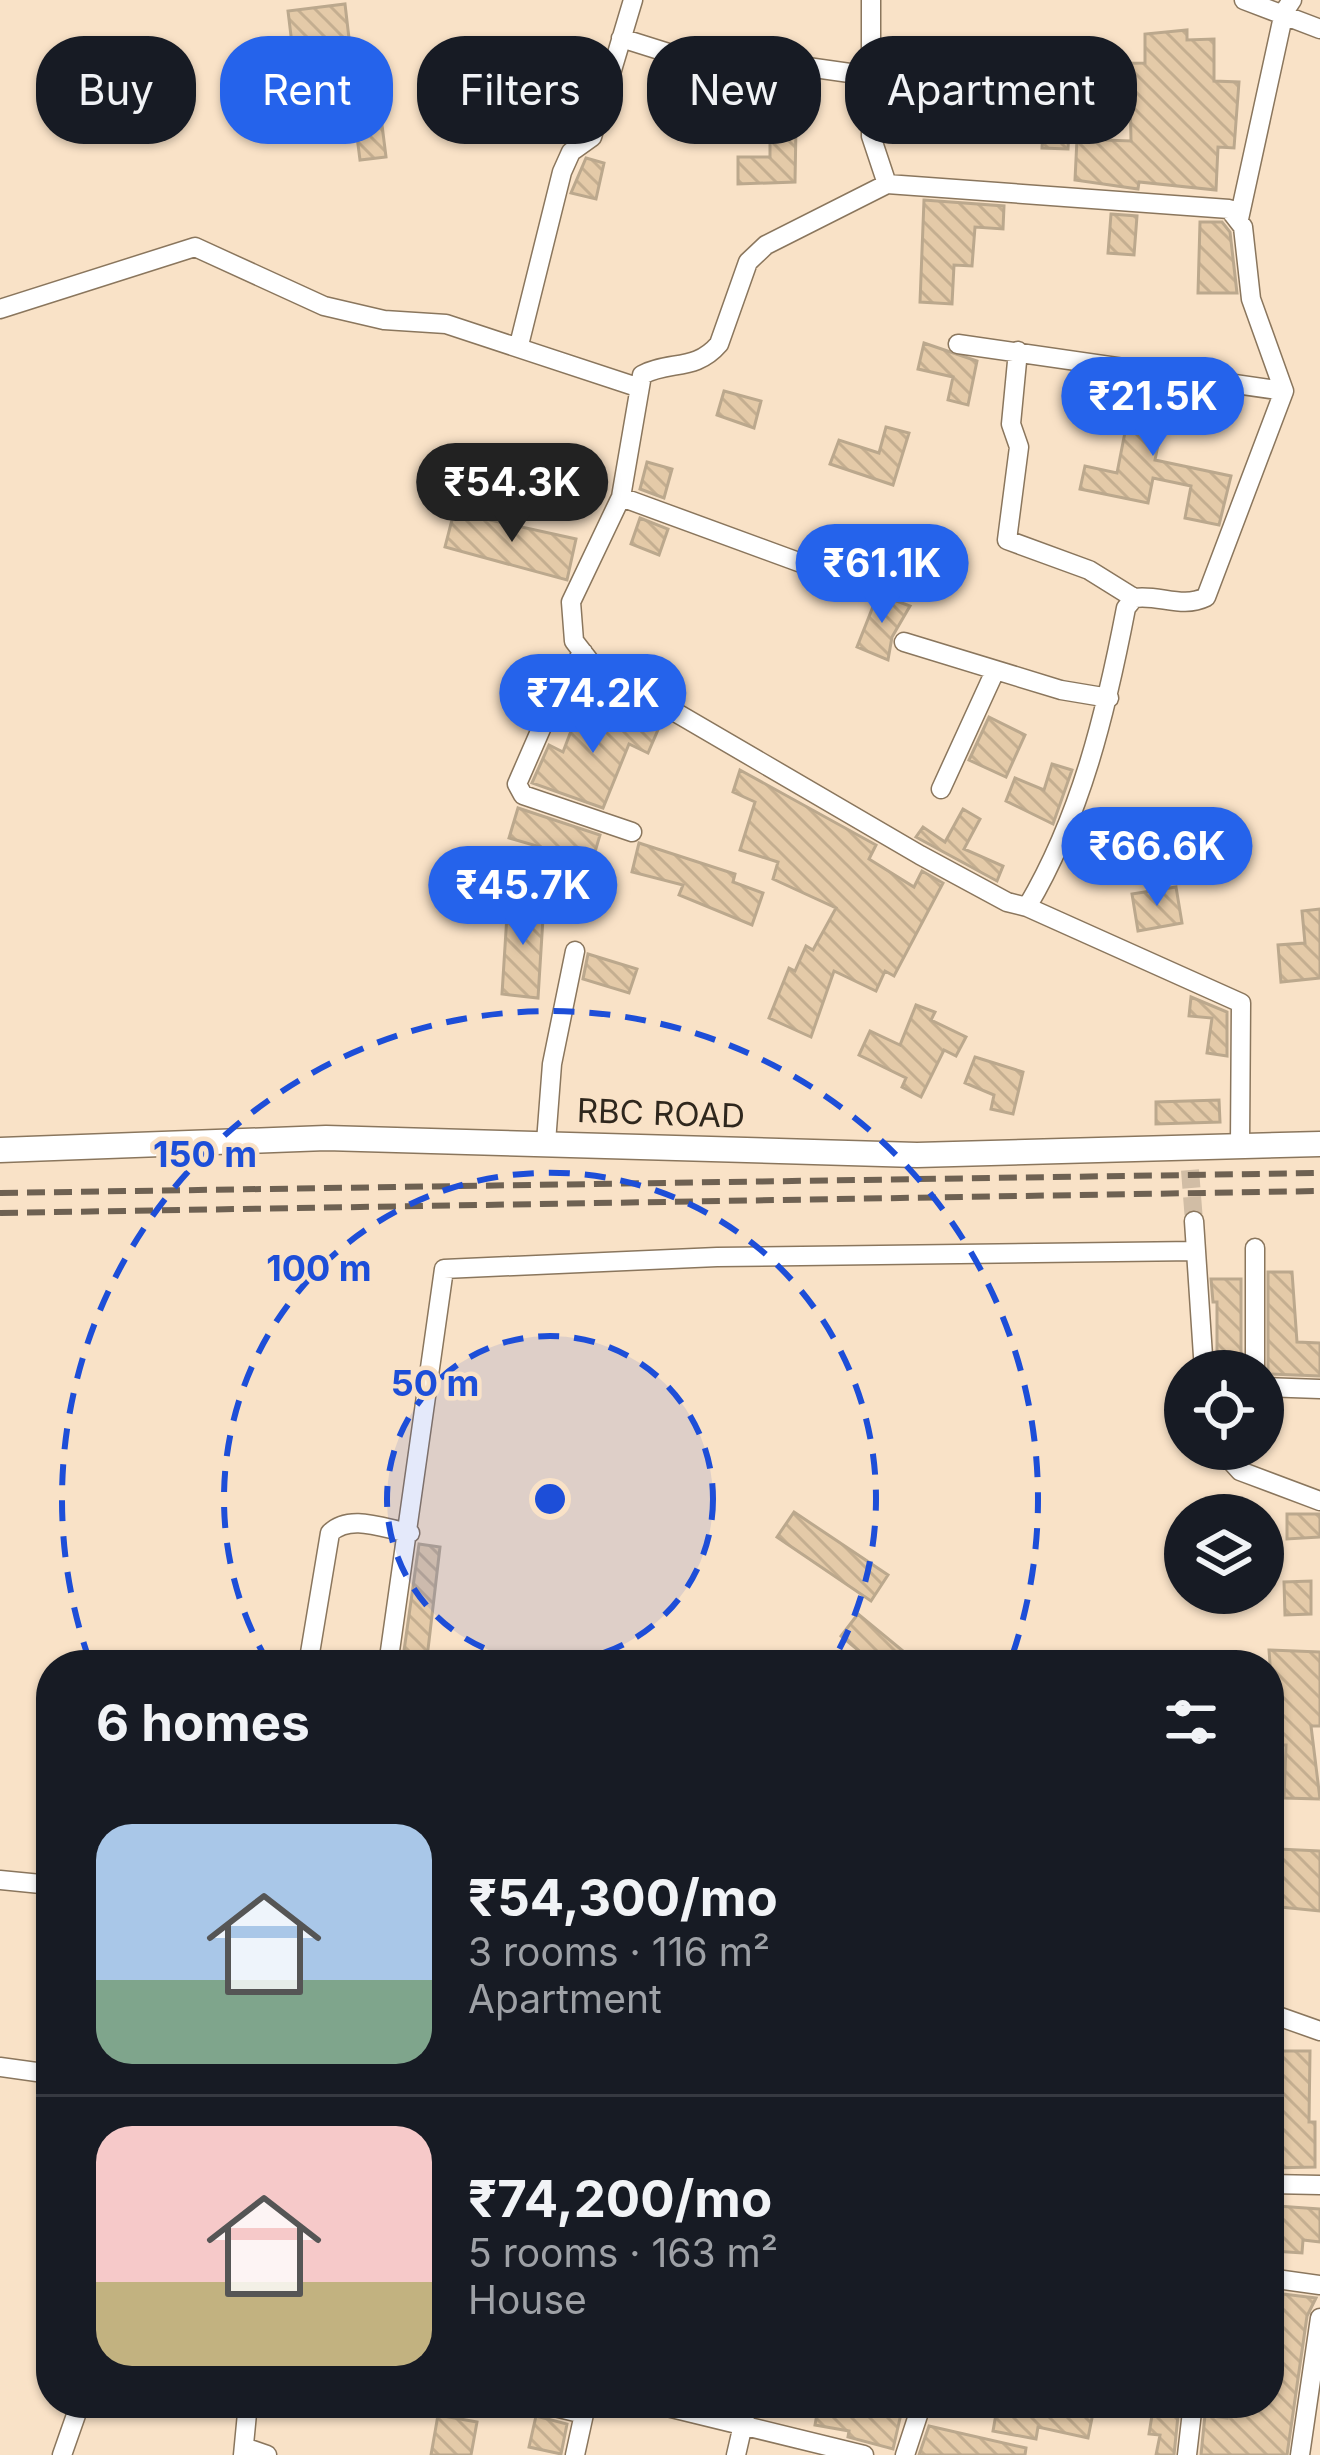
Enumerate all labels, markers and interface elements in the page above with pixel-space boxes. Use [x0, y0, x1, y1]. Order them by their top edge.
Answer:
chip: Buy [36, 36, 196, 144]
chip: Rent [220, 36, 393, 144]
chip: Filters [417, 36, 623, 144]
chip: New [647, 36, 821, 144]
chip: Apartment [845, 36, 1137, 144]
pin: ₹21.5K [1055, 357, 1251, 459]
text: ₹21.5K [1088, 372, 1218, 419]
pin: ₹54.3K [414, 443, 610, 545]
text: ₹54.3K [443, 458, 581, 505]
pin: ₹61.1K [784, 524, 980, 626]
text: ₹61.1K [823, 539, 941, 586]
pin: ₹74.2K [495, 654, 691, 756]
text: ₹74.2K [526, 669, 660, 716]
pin: ₹66.6K [1059, 807, 1255, 909]
text: ₹66.6K [1088, 822, 1226, 869]
pin: ₹45.7K [425, 846, 621, 948]
text: ₹45.7K [455, 861, 591, 908]
street label: RBC ROAD [576, 1090, 746, 1136]
text: 150 m [153, 1132, 257, 1176]
text: 100 m [266, 1246, 372, 1290]
map controls [1164, 1350, 1284, 1614]
button: locate [1164, 1350, 1284, 1470]
text: 50 m [391, 1361, 479, 1405]
centre of rings [529, 1478, 571, 1520]
button: layers [1164, 1494, 1284, 1614]
icon: filters [1158, 1689, 1224, 1755]
text: 6 homes [96, 1692, 310, 1753]
text: ₹54,300/mo [468, 1867, 778, 1928]
icon: home [192, 1872, 336, 2016]
text: 3 rooms · 116 m² [468, 1928, 770, 1975]
text: Apartment [468, 1975, 662, 2022]
text: ₹74,200/mo [468, 2168, 772, 2229]
icon: home [192, 2174, 336, 2318]
text: 5 rooms · 163 m² [468, 2229, 778, 2276]
text: House [468, 2276, 587, 2323]

